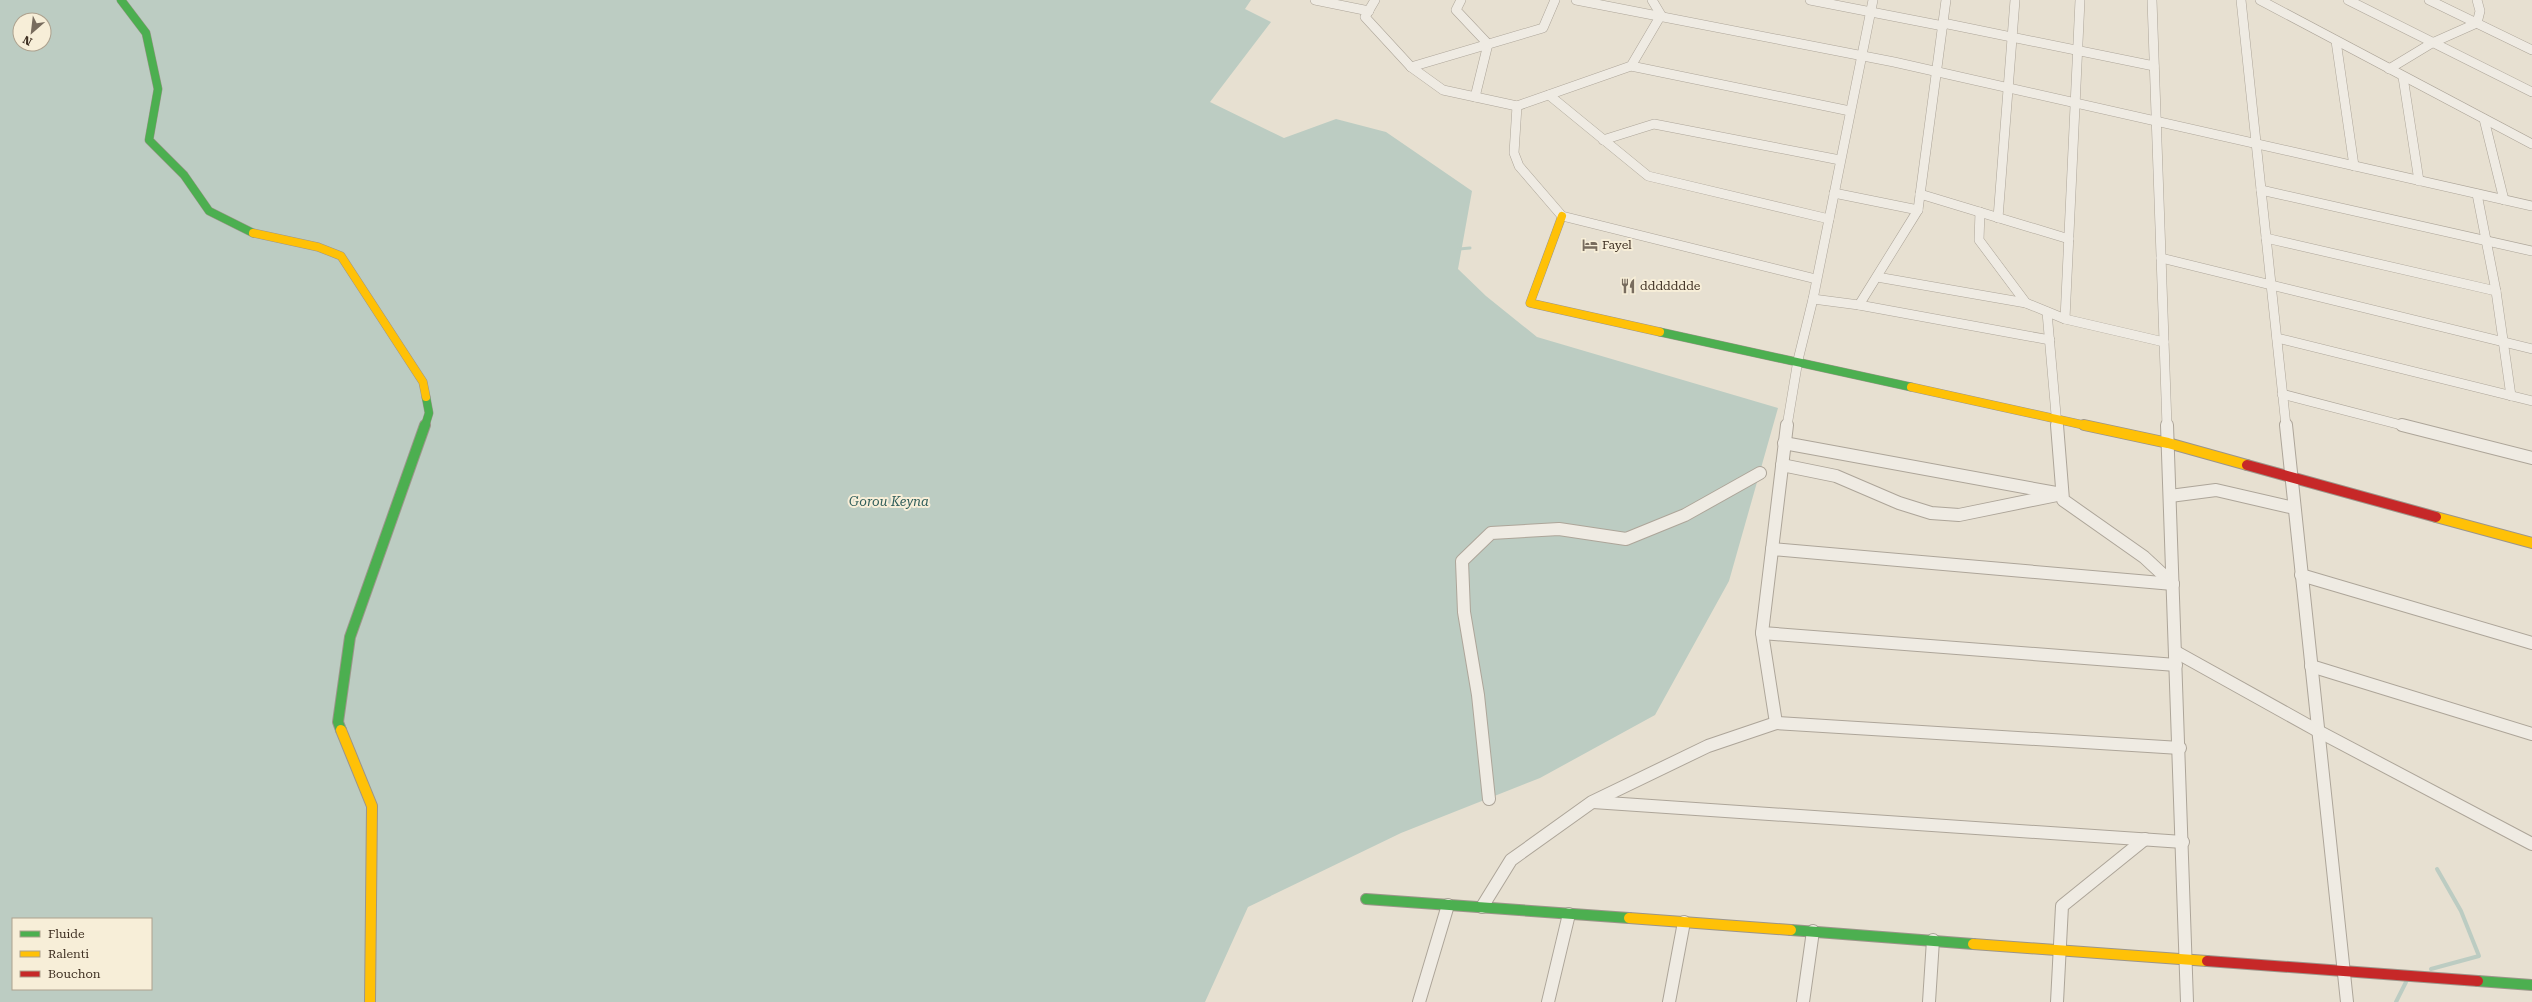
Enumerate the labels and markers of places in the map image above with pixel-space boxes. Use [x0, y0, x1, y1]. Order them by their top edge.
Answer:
hotel icon: Fayel [1581, 236, 1599, 254]
place label: Fayel [1602, 238, 1632, 252]
restaurant icon: ddddddde [1619, 277, 1637, 295]
place label: ddddddde [1640, 279, 1701, 293]

